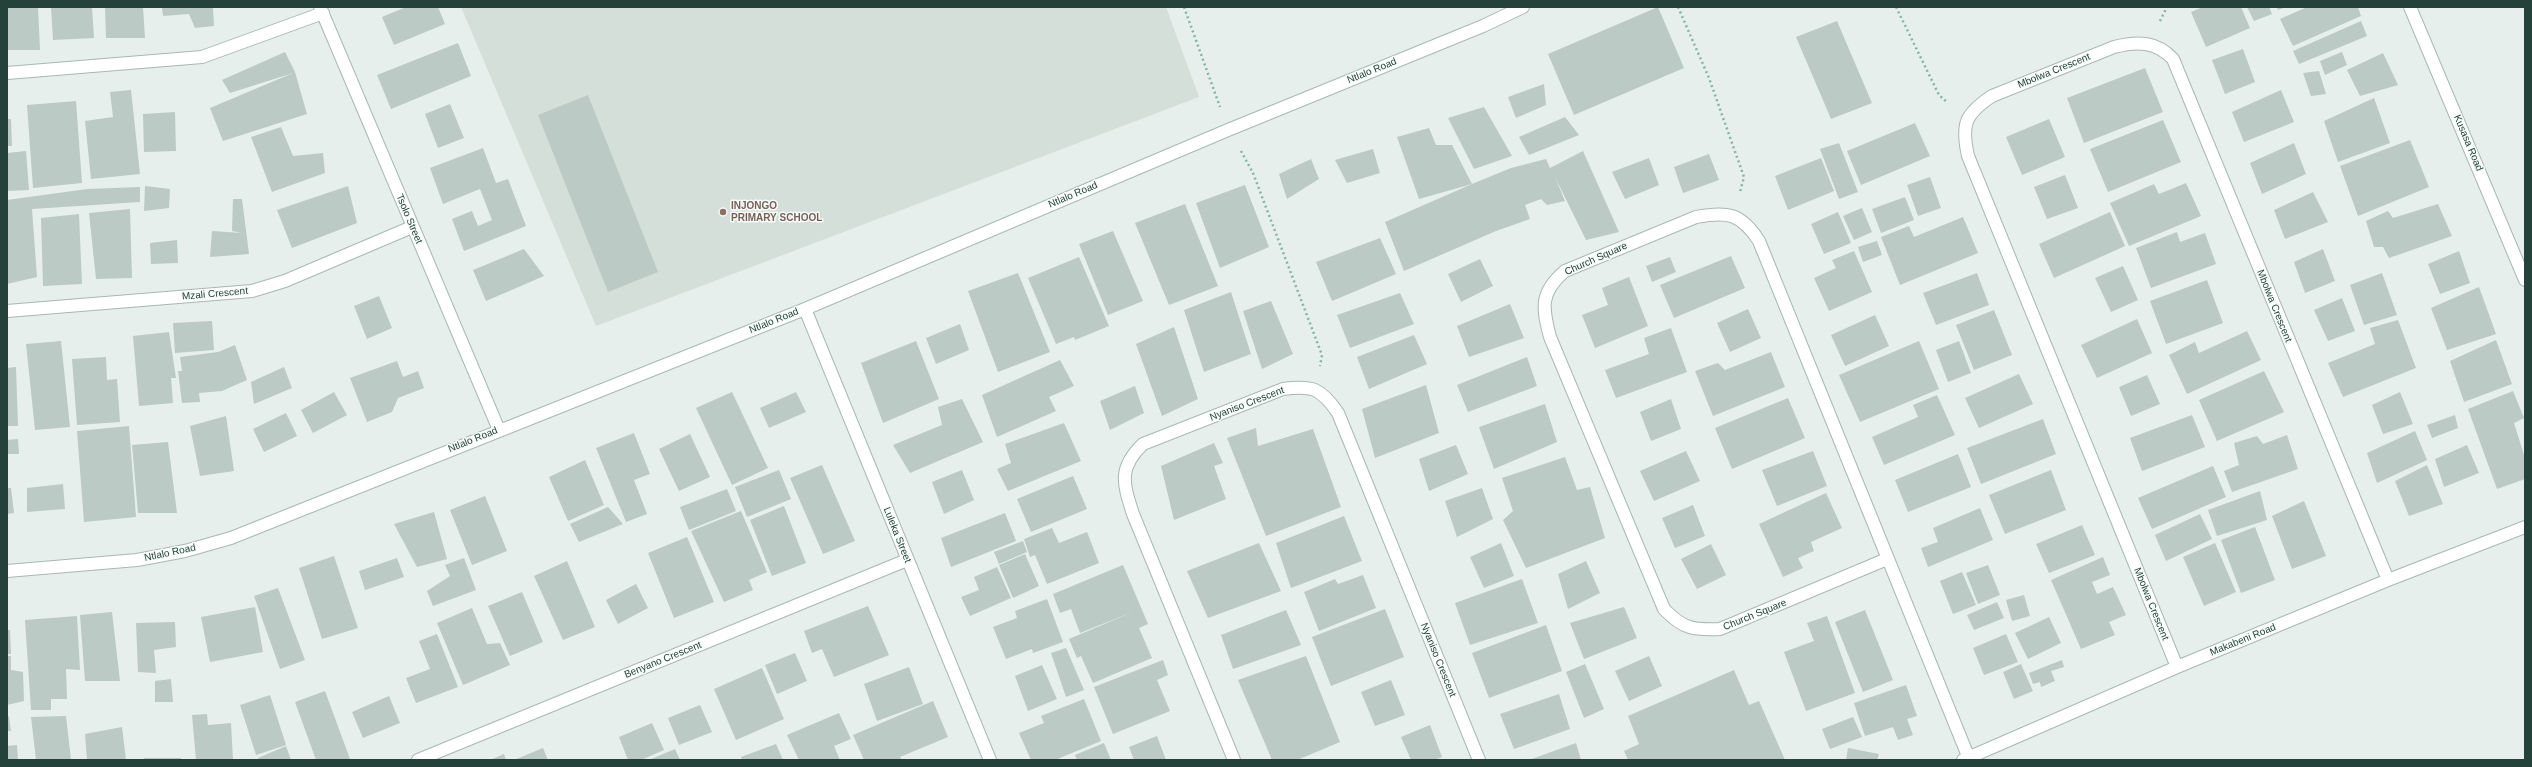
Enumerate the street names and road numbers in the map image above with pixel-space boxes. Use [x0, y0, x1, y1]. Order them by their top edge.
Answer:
street label: Mbolwa Crescent [2016, 51, 2092, 91]
street label: Ntlalo Road [1346, 56, 1398, 86]
street label: Kusasa Road [2451, 113, 2485, 173]
street label: Ntlalo Road [1047, 179, 1099, 211]
street label: Tsolo Street [393, 192, 425, 246]
street label: Church Square [1563, 240, 1629, 278]
street label: Mbolwa Crescent [2254, 268, 2294, 344]
street label: Mzali Crescent [182, 285, 248, 303]
street label: Ntlalo Road [748, 306, 800, 336]
street label: Nyaniso Crescent [1208, 384, 1286, 424]
street label: Ntlalo Road [447, 425, 499, 455]
street label: Luleka Street [880, 505, 914, 565]
street label: Ntlalo Road [143, 542, 197, 564]
street label: Mbolwa Crescent [2131, 566, 2171, 642]
street label: Church Square [1722, 597, 1788, 633]
street label: Nyaniso Crescent [1418, 621, 1458, 699]
street label: Makabeni Road [2208, 621, 2278, 659]
street label: Benyano Crescent [623, 639, 703, 681]

